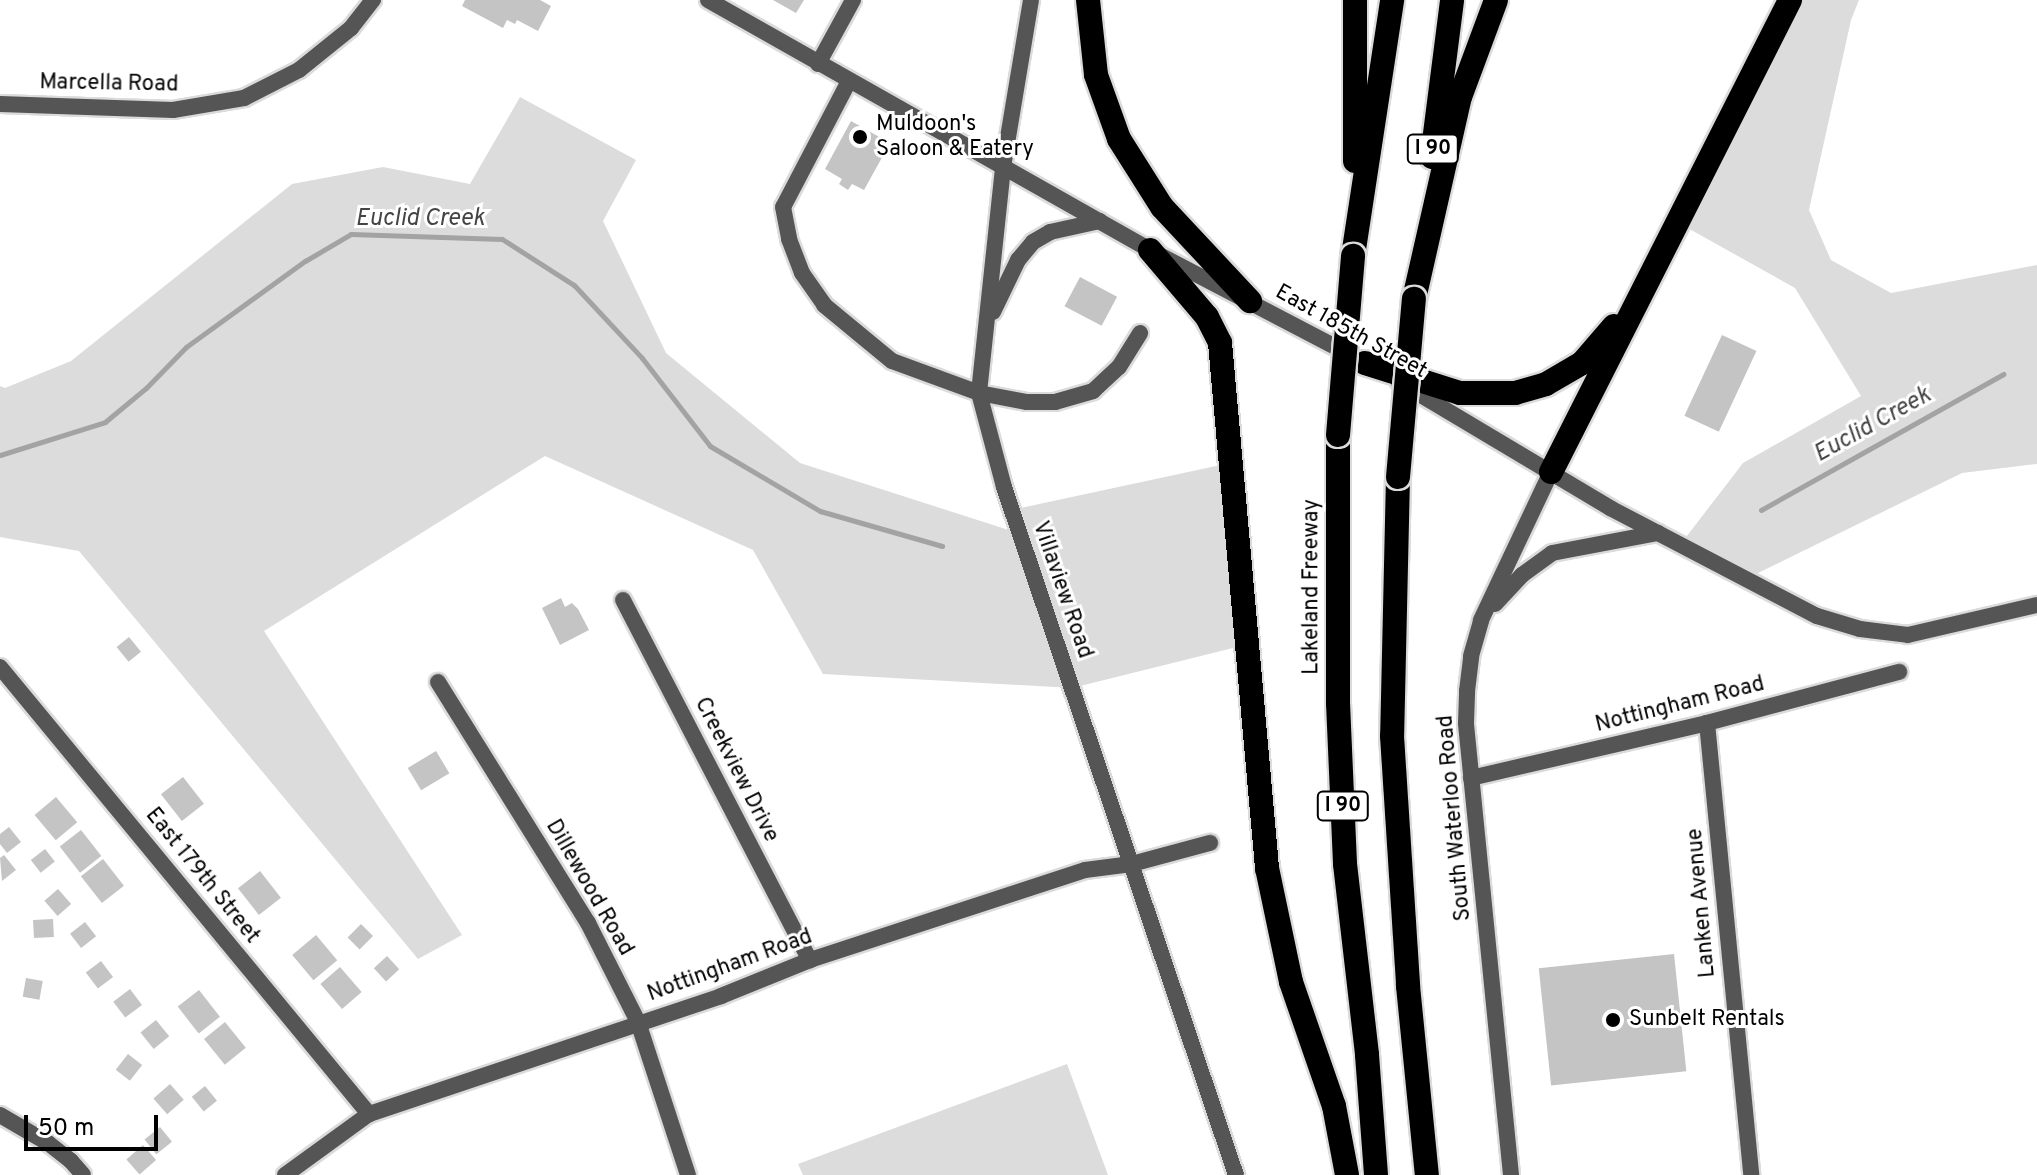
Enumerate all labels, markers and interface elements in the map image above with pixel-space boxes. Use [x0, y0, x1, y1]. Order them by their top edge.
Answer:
street label: Marcella Road [39, 70, 179, 98]
place label: Muldoon's Saloon & Eatery [876, 111, 1034, 162]
marker: Muldoon's Saloon & Eatery [851, 128, 869, 146]
road number: I 90 [1405, 133, 1461, 165]
water label: Euclid Creek [355, 206, 485, 234]
street label: East 185th Street [1270, 279, 1432, 385]
water label: Euclid Creek [1809, 382, 1937, 470]
street label: Lakeland Freeway [1299, 499, 1325, 675]
street label: Villaview Road [1026, 518, 1098, 662]
street label: Nottingham Road [1593, 671, 1767, 739]
street label: Creekview Drive [688, 693, 784, 847]
street label: South Waterloo Road [1433, 714, 1477, 922]
road number: I 90 [1315, 790, 1371, 822]
street label: East 179th Street [139, 803, 265, 949]
street label: Dillewood Road [539, 815, 639, 961]
street label: Lanken Avenue [1682, 827, 1722, 979]
street label: Nottingham Road [644, 924, 816, 1008]
place label: Sunbelt Rentals [1629, 1007, 1785, 1033]
marker: Sunbelt Rentals [1604, 1011, 1622, 1029]
scale bar [28, 1099, 162, 1149]
text: 50 m [38, 1114, 94, 1144]

